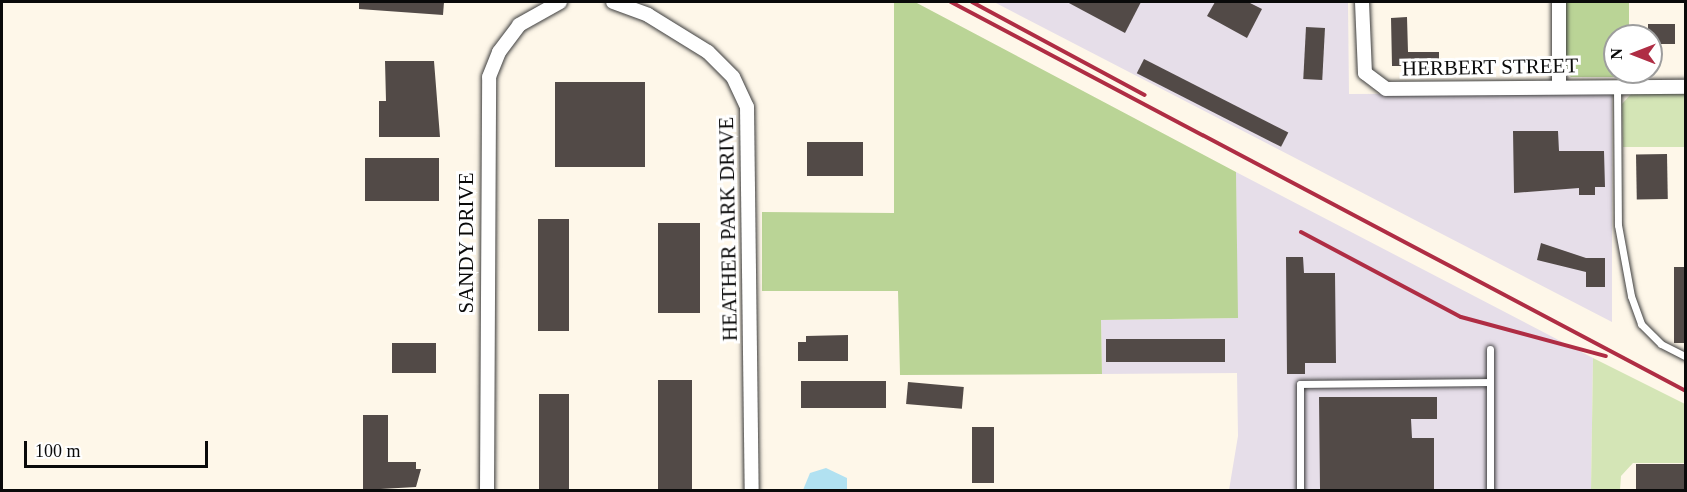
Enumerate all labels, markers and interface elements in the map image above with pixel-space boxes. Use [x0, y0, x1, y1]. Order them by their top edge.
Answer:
north arrow [1603, 24, 1663, 84]
text: N [1608, 48, 1625, 60]
street label: HERBERT STREET [1401, 53, 1579, 81]
street label: HEATHER PARK DRIVE [713, 117, 743, 341]
street label: SANDY DRIVE [453, 172, 479, 314]
scale bar [27, 429, 212, 467]
text: 100 m [35, 441, 81, 461]

